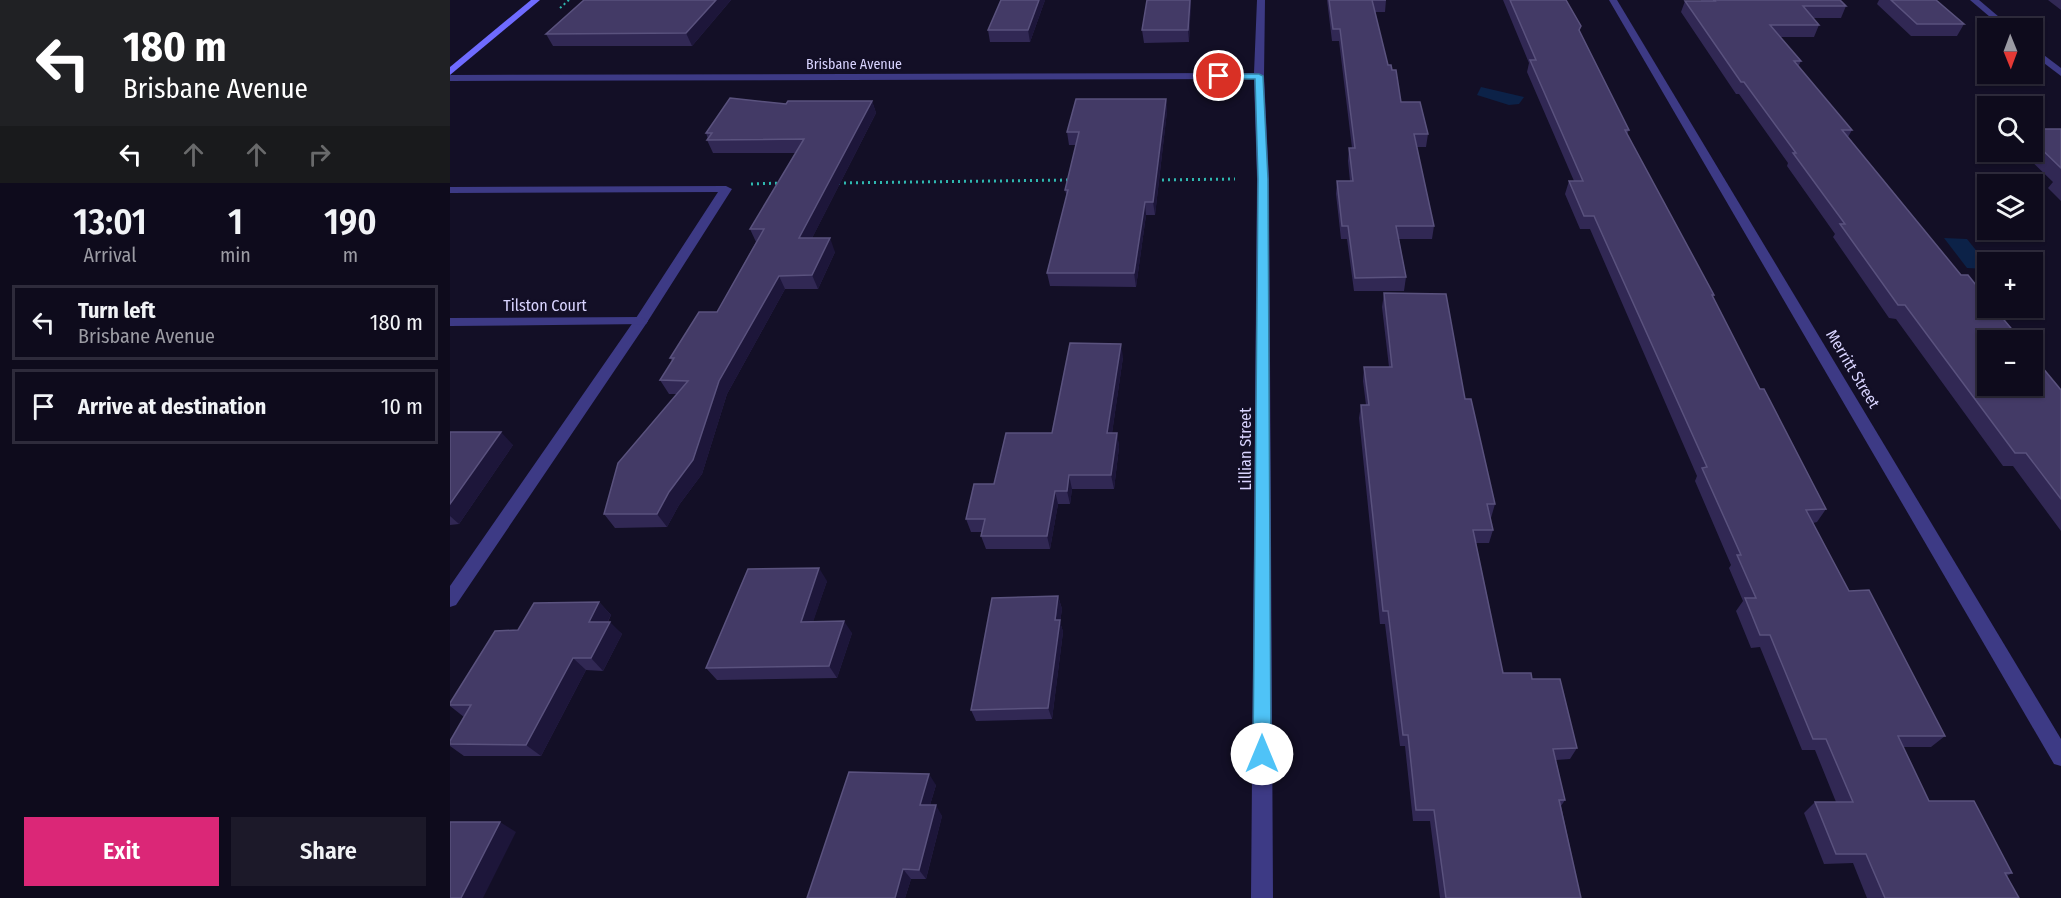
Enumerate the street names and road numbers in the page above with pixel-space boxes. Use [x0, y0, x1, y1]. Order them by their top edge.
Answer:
street label: Brisbane Avenue [806, 56, 902, 73]
street label: Tilston Court [503, 296, 588, 315]
street label: Merritt Street [1822, 326, 1884, 412]
street label: Lillian Street [1236, 407, 1255, 490]

